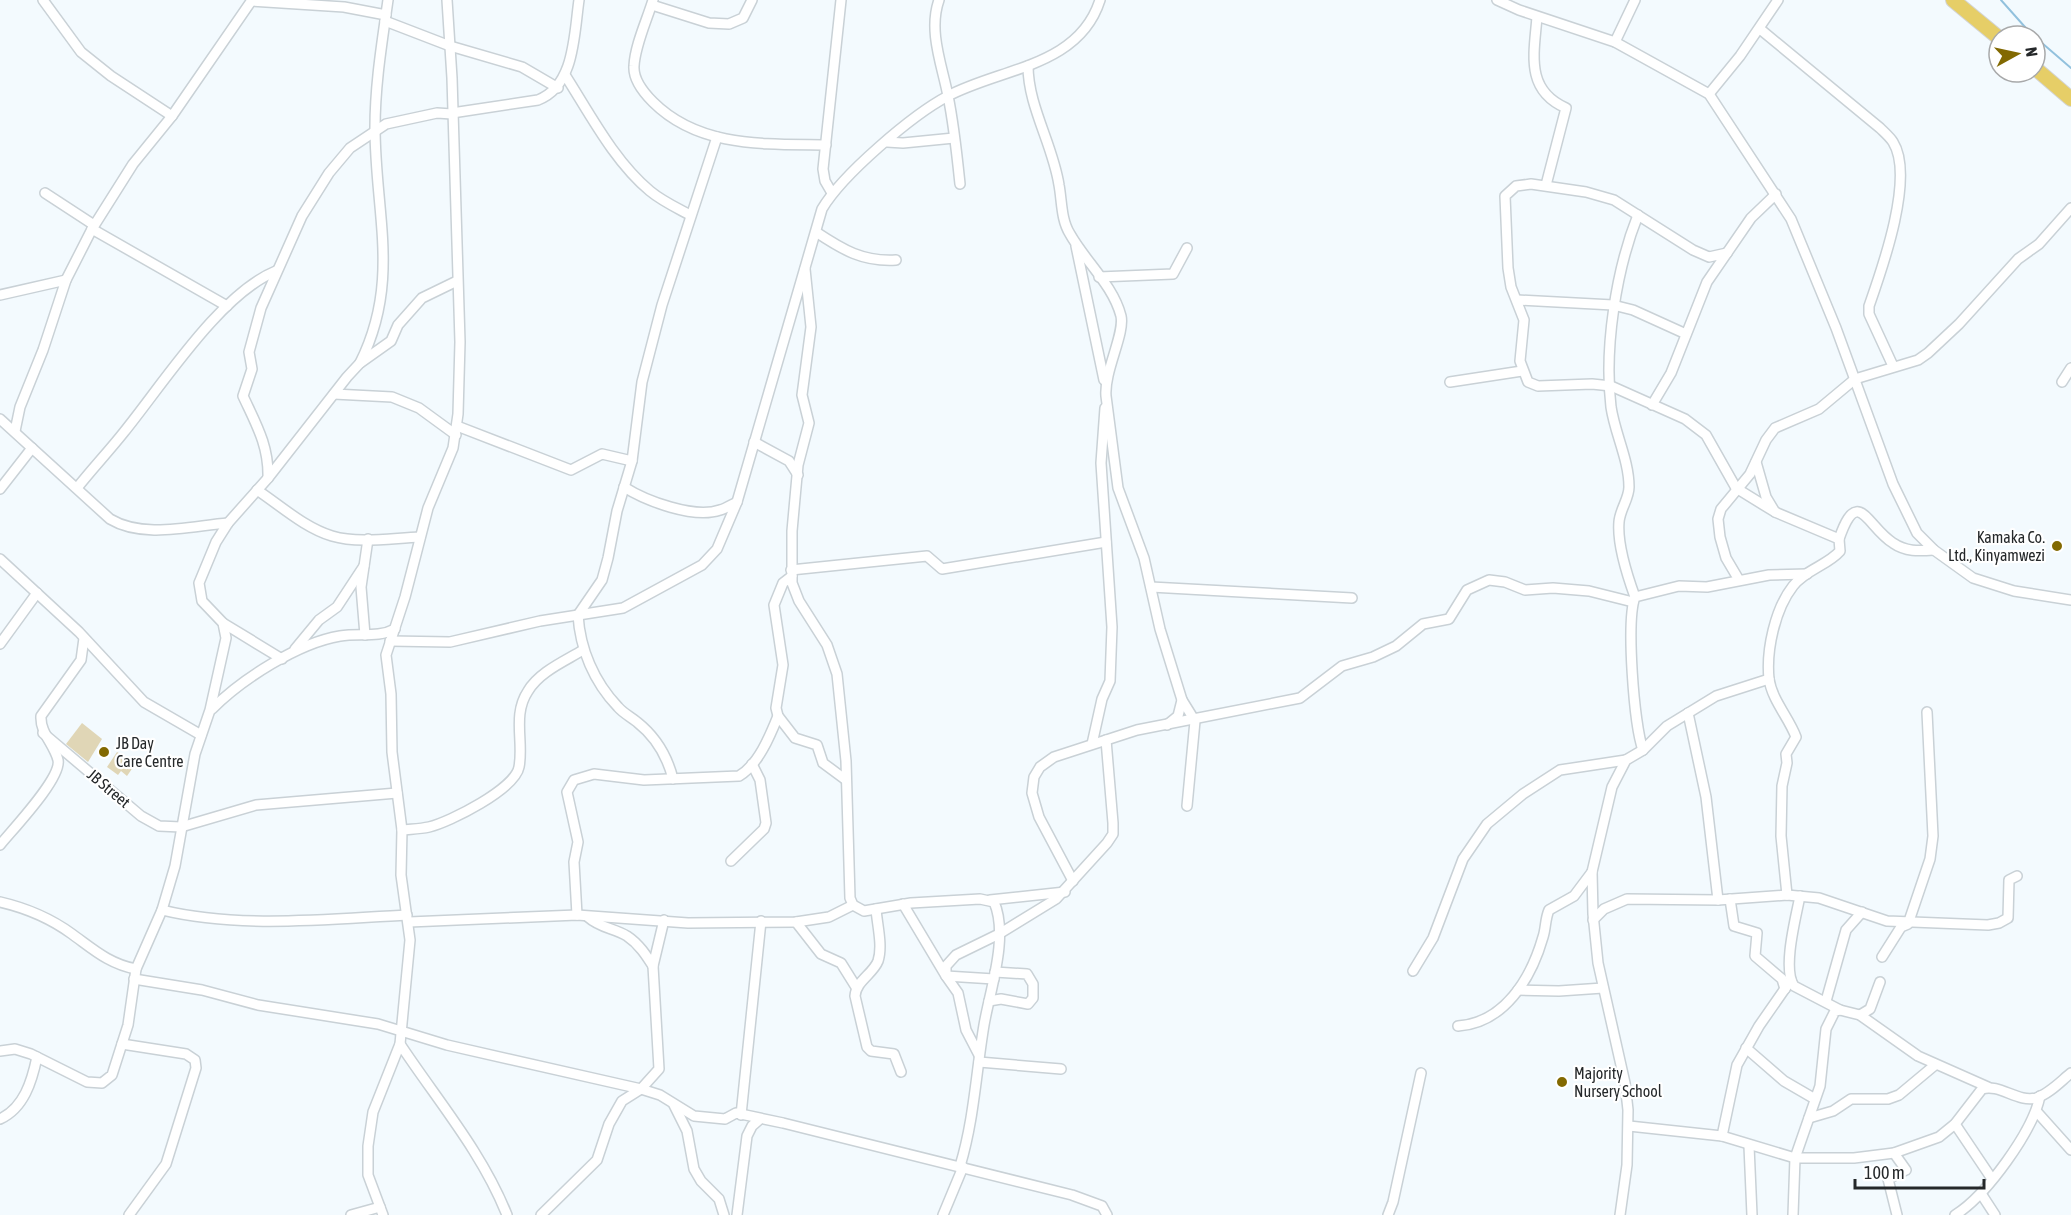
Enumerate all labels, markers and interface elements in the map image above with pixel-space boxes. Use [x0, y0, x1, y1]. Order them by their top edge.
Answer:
north arrow [1987, 24, 2047, 84]
text: N [2022, 46, 2041, 58]
place label: Kamaka Co. Ltd., Kinyamwezi [1948, 528, 2045, 565]
marker: Kamaka Co. Ltd., Kinyamwezi [2050, 539, 2064, 553]
place label: JB Day Care Centre [116, 734, 184, 770]
marker: JB Day Care Centre [97, 745, 111, 759]
street label: JB Street [84, 765, 134, 811]
place label: Majority Nursery School [1574, 1064, 1663, 1101]
marker: Majority Nursery School [1555, 1075, 1569, 1089]
scale bar [1855, 1152, 1984, 1190]
text: 100 m [1864, 1162, 1905, 1183]

